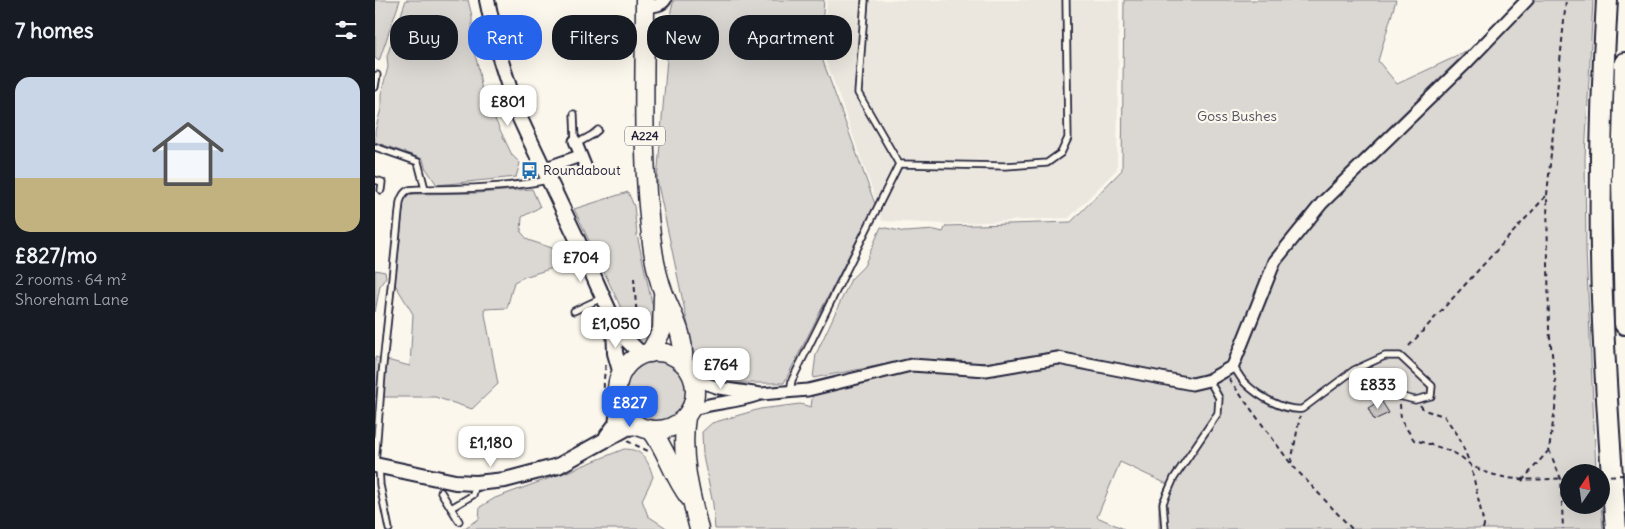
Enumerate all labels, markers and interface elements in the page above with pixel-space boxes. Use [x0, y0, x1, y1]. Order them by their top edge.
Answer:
chip: Buy [390, 15, 458, 60]
chip: Rent [468, 15, 542, 60]
chip: Filters [552, 15, 637, 60]
chip: New [647, 15, 719, 60]
chip: Apartment [729, 15, 852, 60]
icon: filters [332, 16, 360, 44]
text: 7 homes [15, 17, 94, 44]
pin: £801 [478, 84, 538, 127]
text: £801 [491, 91, 525, 111]
park label: Goss Bushes [1197, 107, 1277, 125]
icon: home [143, 109, 233, 199]
road number: A224 [625, 126, 665, 146]
bus stop icon: Roundabout [519, 160, 539, 180]
place label: Roundabout [543, 161, 621, 179]
pin: £704 [551, 240, 611, 283]
text: £827/mo [15, 242, 97, 269]
text: £704 [563, 247, 599, 267]
text: 2 rooms · 64 m² [15, 269, 127, 289]
text: Shoreham Lane [15, 289, 129, 309]
pin: £1,050 [575, 306, 657, 349]
text: £1,050 [592, 313, 640, 333]
pin: £764 [691, 348, 751, 390]
text: £764 [704, 354, 738, 374]
pin: £833 [1348, 368, 1408, 410]
text: £833 [1360, 374, 1396, 394]
pin: £827 [600, 386, 660, 428]
text: £827 [613, 392, 647, 412]
pin: £1,180 [450, 426, 532, 468]
text: £1,180 [469, 432, 513, 452]
north arrow [1560, 464, 1610, 514]
map controls [1560, 464, 1610, 514]

